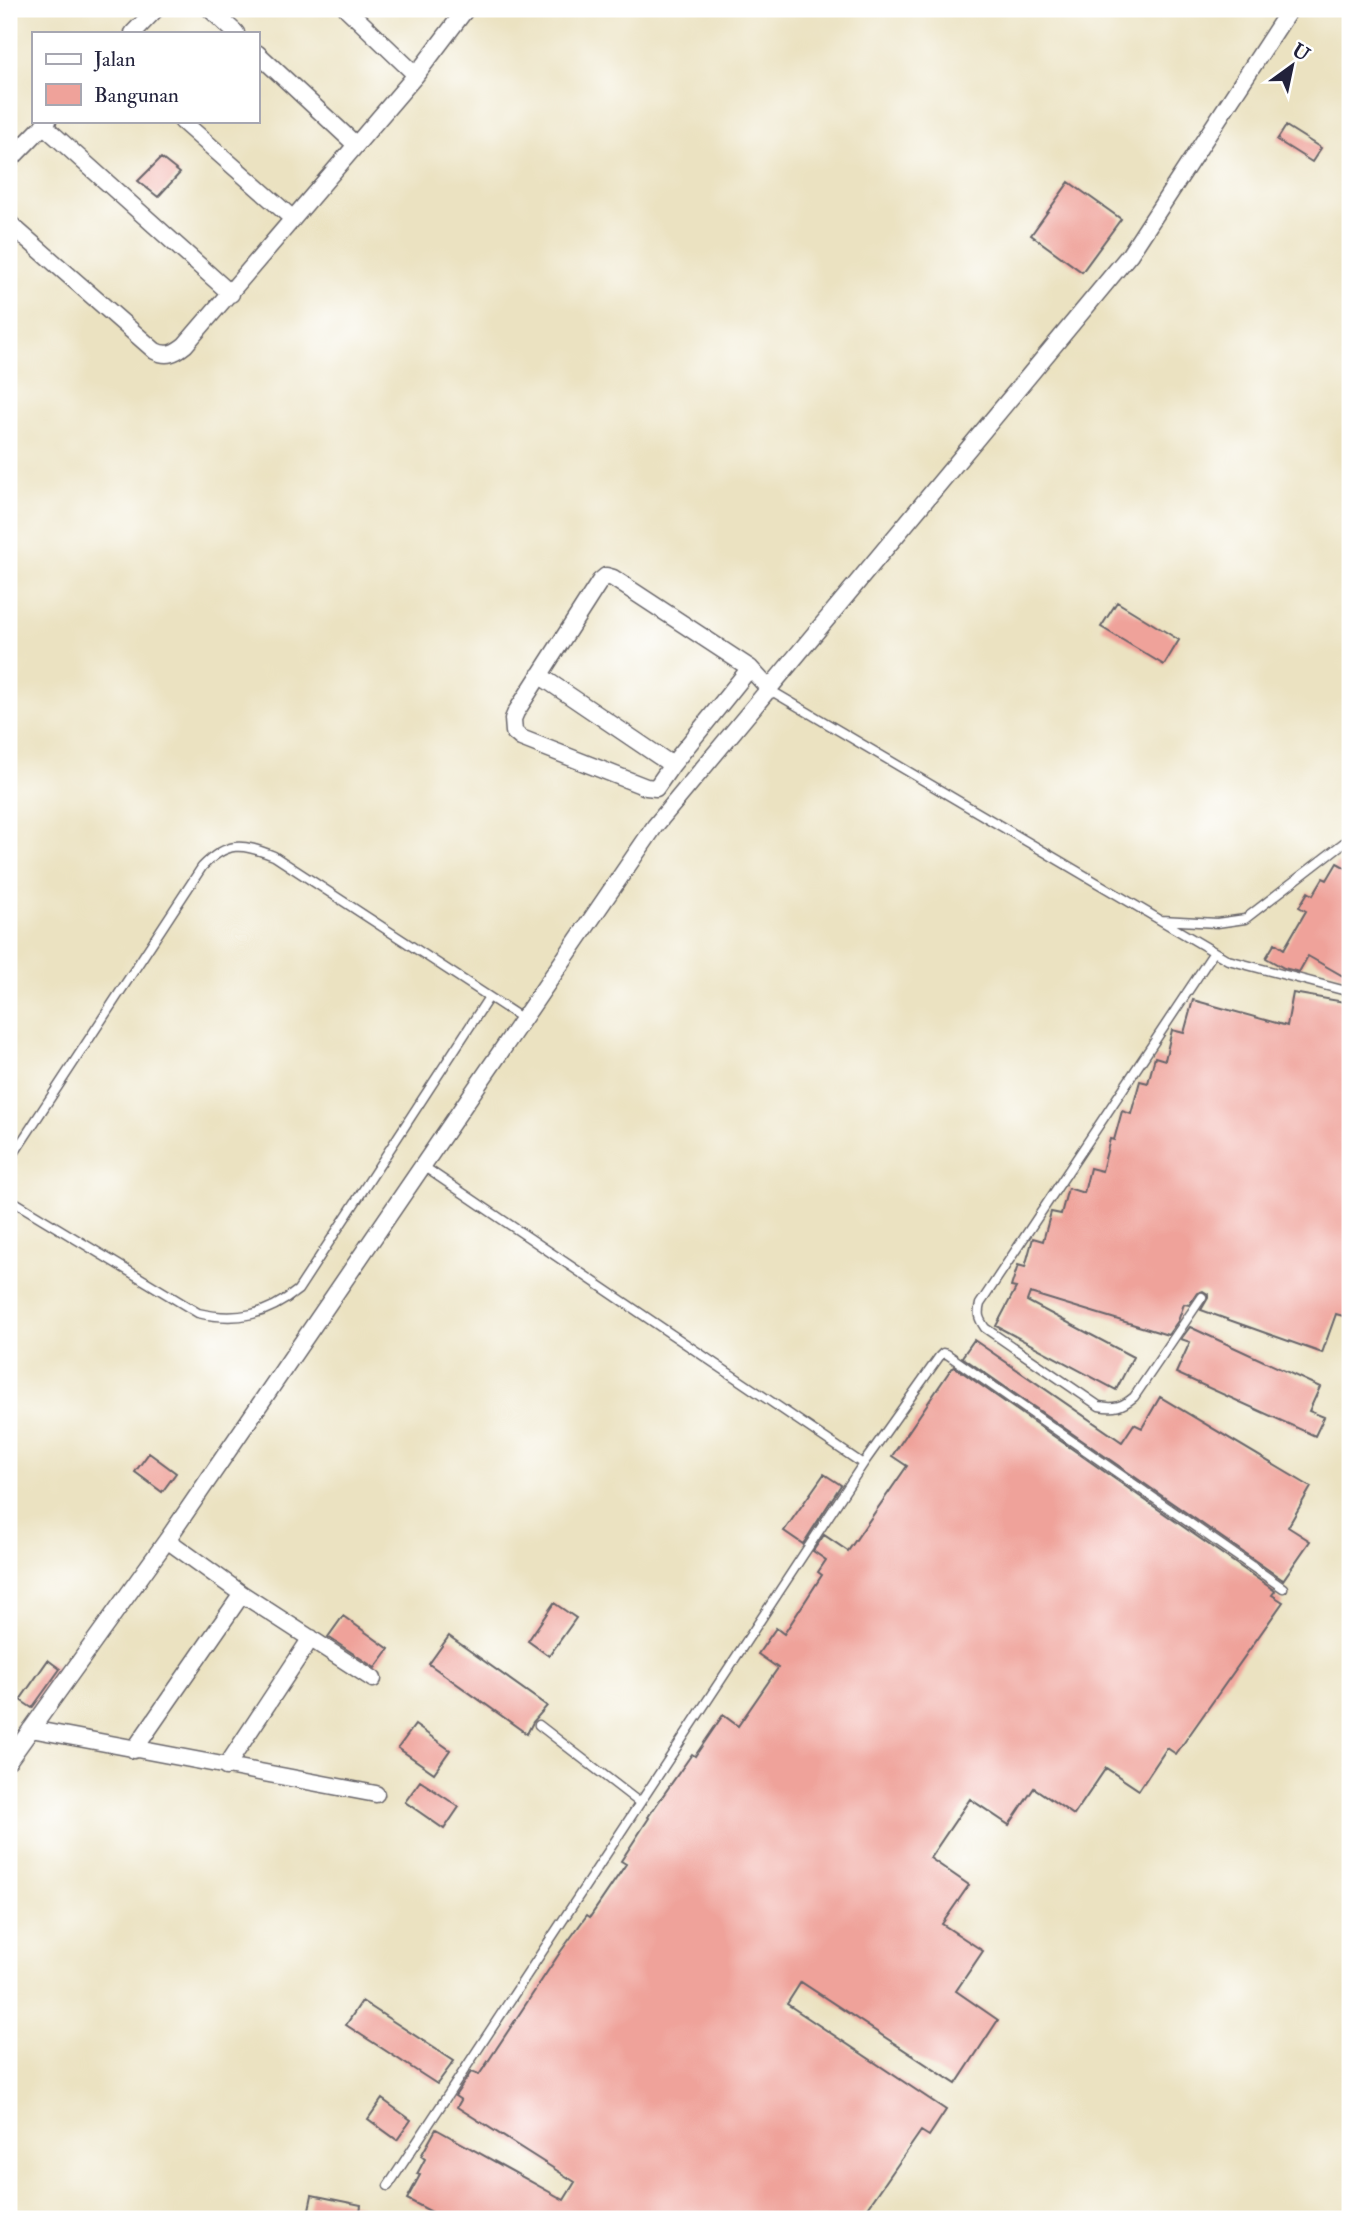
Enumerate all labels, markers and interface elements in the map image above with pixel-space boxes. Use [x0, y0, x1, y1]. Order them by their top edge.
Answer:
legend [32, 32, 259, 122]
north arrow [1258, 32, 1328, 102]
text: U [1288, 38, 1314, 67]
text: Jalan [93, 46, 136, 73]
text: Bangunan [94, 82, 179, 109]

